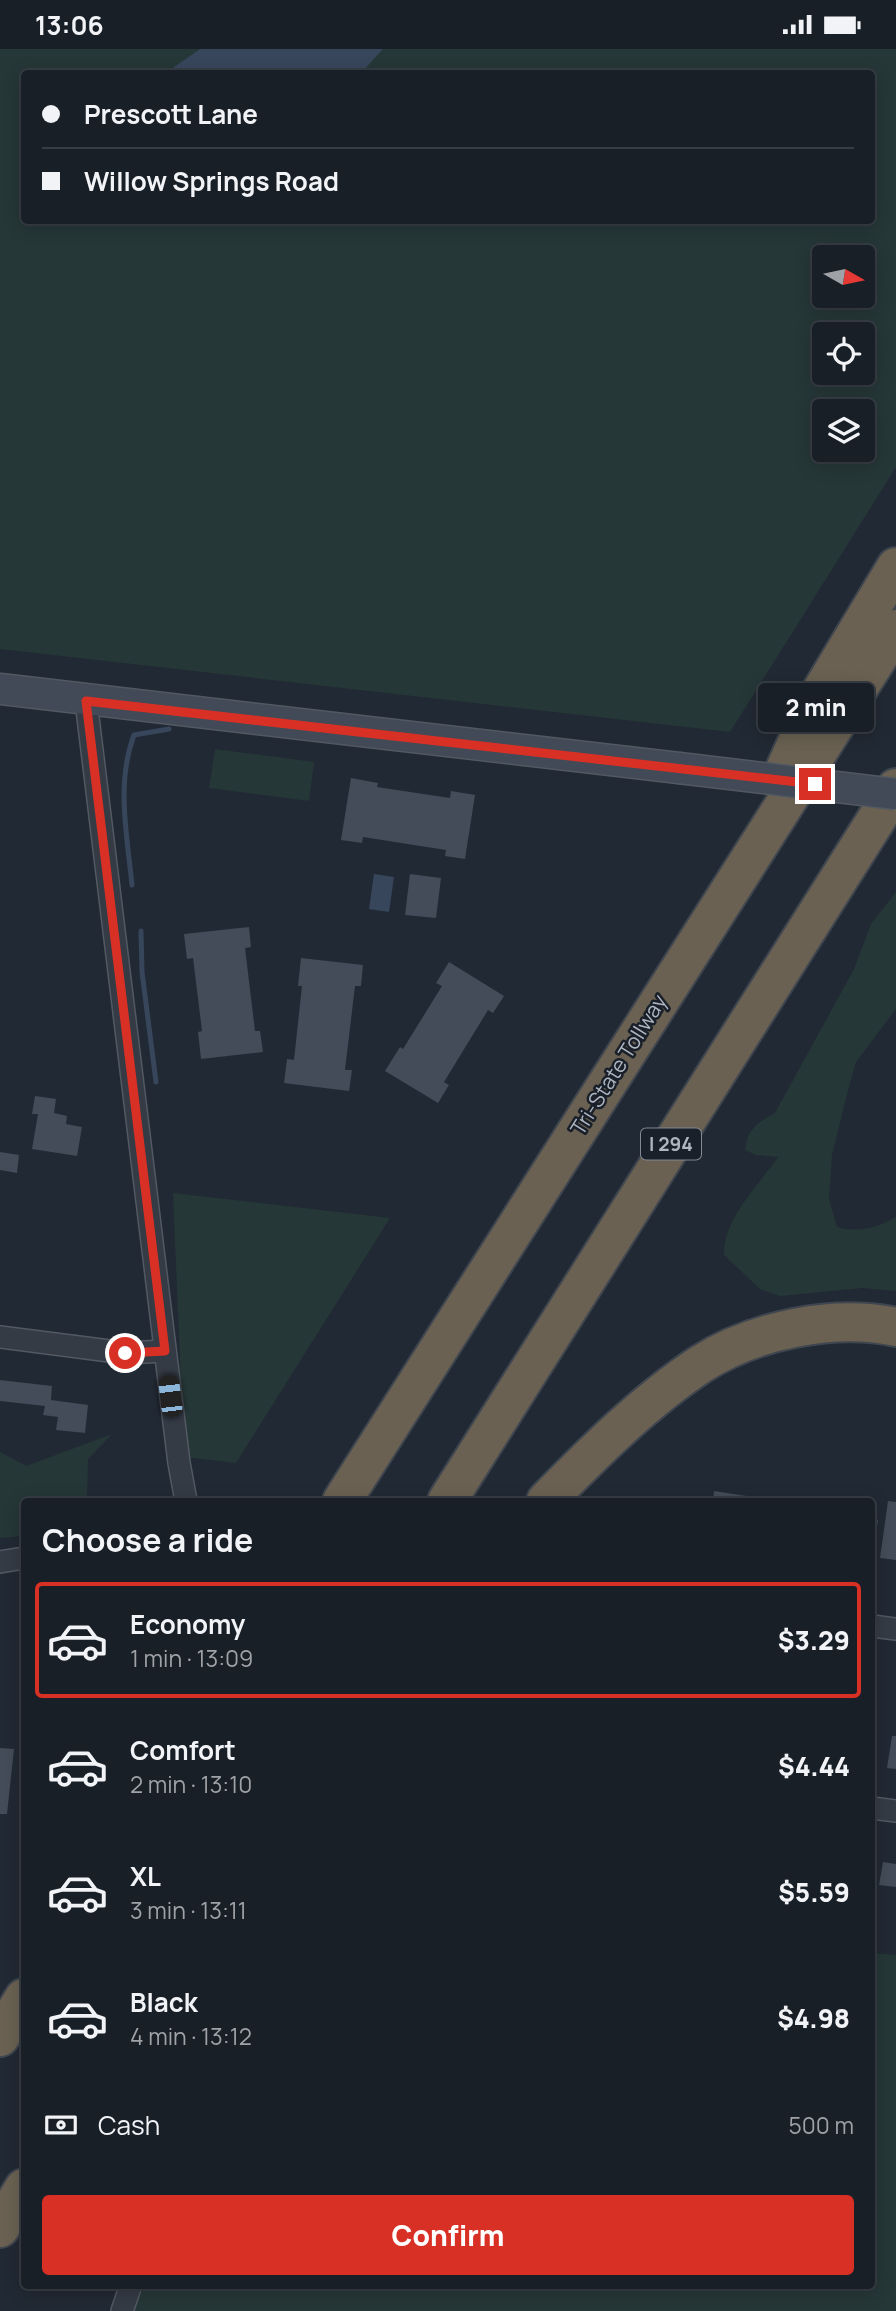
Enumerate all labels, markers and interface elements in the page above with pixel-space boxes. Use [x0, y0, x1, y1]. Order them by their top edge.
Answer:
text: 13:06 [35, 7, 104, 43]
text: Prescott Lane [84, 96, 258, 132]
text: Willow Springs Road [84, 163, 339, 199]
north arrow [812, 245, 875, 308]
map controls [812, 245, 875, 462]
button: locate [812, 322, 875, 385]
button: layers [812, 399, 875, 462]
callout: 2 min [757, 683, 873, 731]
text: 2 min [786, 691, 847, 723]
route end [799, 768, 831, 800]
street label: Tri-State Tollway [564, 989, 673, 1140]
road number: I 294 [641, 1128, 701, 1159]
route start [109, 1337, 141, 1369]
car [158, 1374, 183, 1418]
text: Choose a ride [42, 1518, 253, 1562]
text: Economy [130, 1606, 245, 1642]
icon: car [46, 1609, 109, 1672]
text: $3.29 [778, 1622, 850, 1658]
text: 1 min · 13:09 [130, 1642, 253, 1674]
text: Comfort [130, 1732, 236, 1768]
icon: car [46, 1735, 109, 1798]
text: $4.44 [778, 1748, 850, 1784]
text: 2 min · 13:10 [130, 1768, 252, 1800]
text: XL [130, 1858, 161, 1894]
icon: car [46, 1861, 109, 1924]
text: $5.59 [778, 1874, 850, 1910]
text: 3 min · 13:11 [130, 1894, 247, 1926]
text: Black [130, 1984, 198, 2020]
icon: car [46, 1987, 109, 2050]
text: $4.98 [777, 2000, 850, 2036]
text: 4 min · 13:12 [130, 2020, 252, 2052]
icon: cash [42, 2106, 80, 2144]
text: Cash [98, 2107, 160, 2143]
text: 500 m [789, 2109, 854, 2141]
button: Confirm [42, 2195, 854, 2275]

